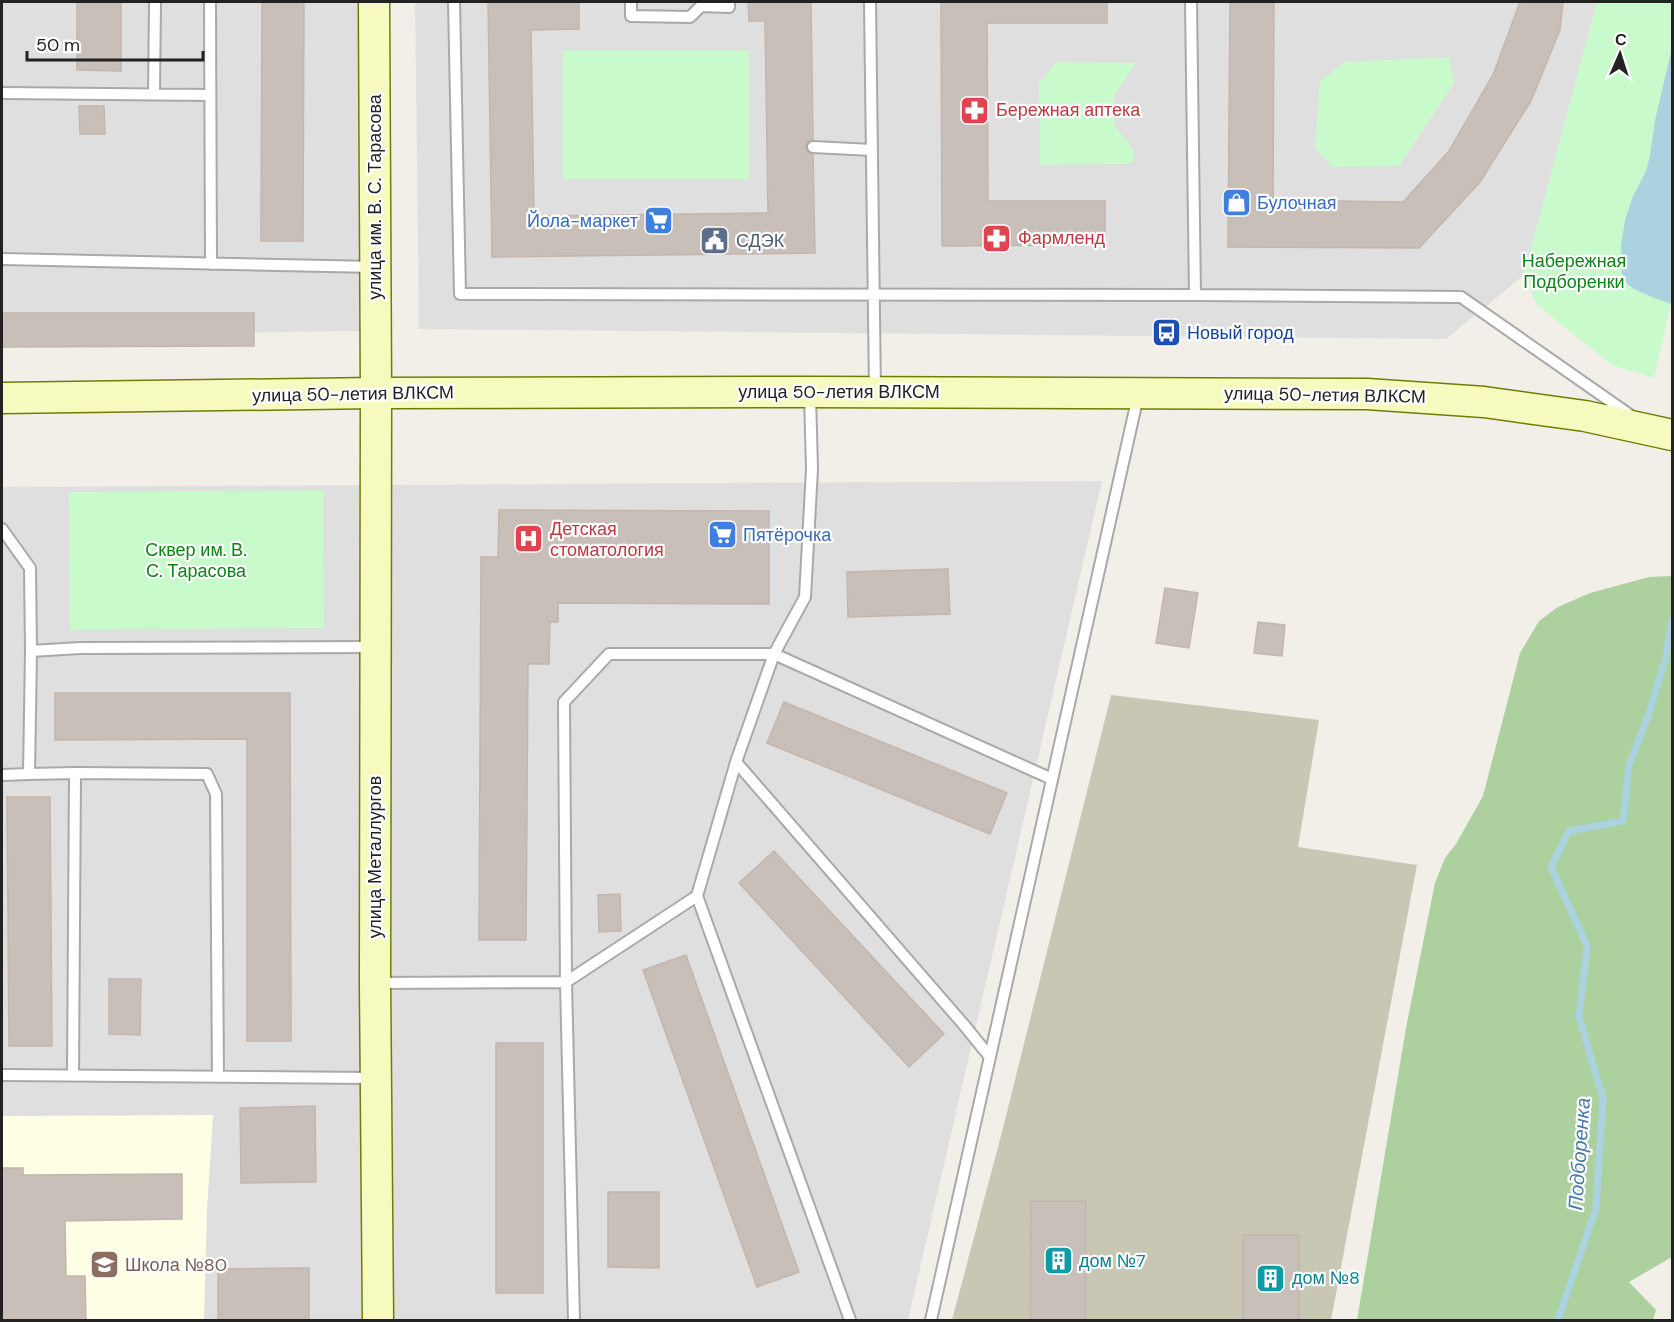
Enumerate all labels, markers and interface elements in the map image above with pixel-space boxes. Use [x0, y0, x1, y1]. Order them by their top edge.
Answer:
scale bar [27, 24, 202, 62]
north arrow [1590, 24, 1650, 84]
text: С [1614, 29, 1628, 50]
text: 50 m [36, 33, 80, 57]
street label: улица им. В. С. Тарасова [363, 93, 387, 300]
pharmacy icon: Бережная аптека [959, 94, 991, 126]
place label: Бережная аптека [996, 98, 1141, 122]
shop icon: Булочная [1220, 187, 1252, 219]
place label: Булочная [1257, 191, 1336, 215]
supermarket icon: Йола-маркет [643, 205, 675, 237]
place label: Йола-маркет [527, 209, 638, 233]
pharmacy icon: Фармленд [981, 222, 1013, 254]
public building icon: СДЭК [699, 225, 731, 257]
place label: Фармленд [1018, 226, 1106, 250]
place label: СДЭК [736, 229, 785, 253]
park label: Набережная Подборенки [1522, 249, 1626, 294]
bus stop icon: Новый город [1150, 317, 1182, 349]
place label: Новый город [1187, 321, 1294, 345]
street label: улица 50-летия ВЛКСМ [252, 380, 454, 408]
street label: улица 50-летия ВЛКСМ [738, 380, 940, 404]
street label: улица 50-летия ВЛКСМ [1224, 381, 1426, 409]
place label: Детская стоматология [550, 517, 664, 562]
supermarket icon: Пятёрочка [706, 519, 738, 551]
hospital icon: Детская стоматология [513, 523, 545, 555]
place label: Пятёрочка [743, 523, 832, 547]
park label: Сквер им. В. С. Тарасова [145, 538, 247, 583]
street label: улица Металлургов [363, 776, 387, 938]
water label: Подборенка [1562, 1097, 1596, 1211]
building icon: дом №7 [1042, 1245, 1074, 1277]
school or university icon: Школа №80 [88, 1249, 120, 1281]
place label: дом №7 [1079, 1249, 1146, 1273]
place label: Школа №80 [125, 1253, 227, 1277]
building icon: дом №8 [1255, 1262, 1287, 1294]
place label: дом №8 [1292, 1266, 1360, 1290]

